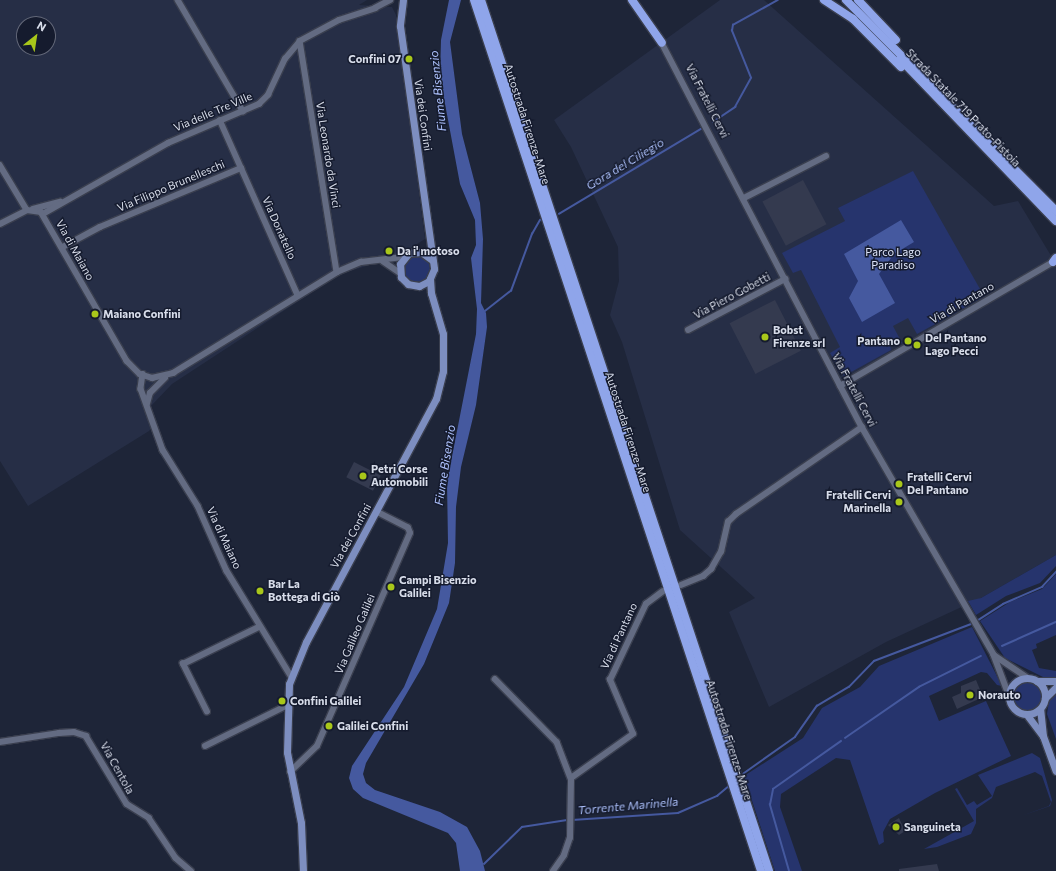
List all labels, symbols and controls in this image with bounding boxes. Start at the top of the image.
north arrow [16,16,56,56]
text: N [35,18,49,34]
street label: Strada Statale 719 Prato-Pistoia [903,46,1023,170]
water label: Fiume Bisenzio [427,50,449,132]
place label: Confini 07 [348,52,401,66]
marker: Confini 07 [404,54,414,64]
street label: Autostrada Firenze-Mare [501,62,553,186]
street label: Via Fratelli Cervi [683,62,731,140]
street label: Via dei Confini [411,78,435,152]
street label: Via delle Tre Ville [172,90,254,134]
street label: Via Leonardo da Vinci [313,101,343,209]
water label: Gora del Ciliegio [583,135,667,193]
street label: Via Filippo Brunelleschi [115,157,227,215]
street label: Via Donatello [259,195,299,261]
street label: Via di Maiano [53,217,97,283]
place label: Da i' motoso [397,244,460,258]
marker: Da i' motoso [384,246,394,256]
park label: Parco Lago Paradiso [865,246,921,272]
street label: Via Piero Gobetti [691,270,773,322]
street label: Via di Pantano [928,279,996,327]
place label: Maiano Confini [103,307,181,321]
marker: Maiano Confini [90,309,100,319]
place label: Bobst Firenze srl [773,324,825,350]
marker: Bobst Firenze srl [760,332,770,342]
place label: Del Pantano Lago Pecci [925,332,987,358]
place label: Pantano [857,334,900,348]
marker: Pantano [903,336,913,346]
marker: Del Pantano Lago Pecci [912,340,922,350]
street label: Via Fratelli Cervi [829,351,879,429]
street label: Autostrada Firenze-Mare [602,370,654,494]
water label: Fiume Bisenzio [432,424,458,506]
place label: Petri Corse Automobili [371,463,428,489]
marker: Petri Corse Automobili [358,471,368,481]
place label: Fratelli Cervi Del Pantano [907,471,972,497]
marker: Fratelli Cervi Del Pantano [894,479,904,489]
place label: Fratelli Cervi Marinella [826,489,891,515]
marker: Fratelli Cervi Marinella [894,497,904,507]
street label: Via dei Confini [328,501,374,571]
street label: Via di Maiano [204,505,244,571]
place label: Campi Bisenzio Galilei [399,574,477,600]
place label: Bar La Bottega di Giò [268,578,340,604]
marker: Campi Bisenzio Galilei [386,582,396,592]
marker: Bar La Bottega di Giò [255,586,265,596]
street label: Via Galileo Galilei [332,592,378,676]
street label: Via di Pantano [598,601,640,671]
street label: Autostrada Firenze-Mare [703,678,755,802]
place label: Norauto [978,688,1021,702]
marker: Norauto [965,690,975,700]
place label: Confini Galilei [290,694,361,708]
marker: Confini Galilei [277,696,287,706]
place label: Galilei Confini [337,719,408,733]
marker: Galilei Confini [324,721,334,731]
street label: Via Centola [97,740,137,796]
water label: Torrente Marinella [577,794,679,818]
place label: Sanguineta [904,820,961,834]
marker: Sanguineta [891,822,901,832]

